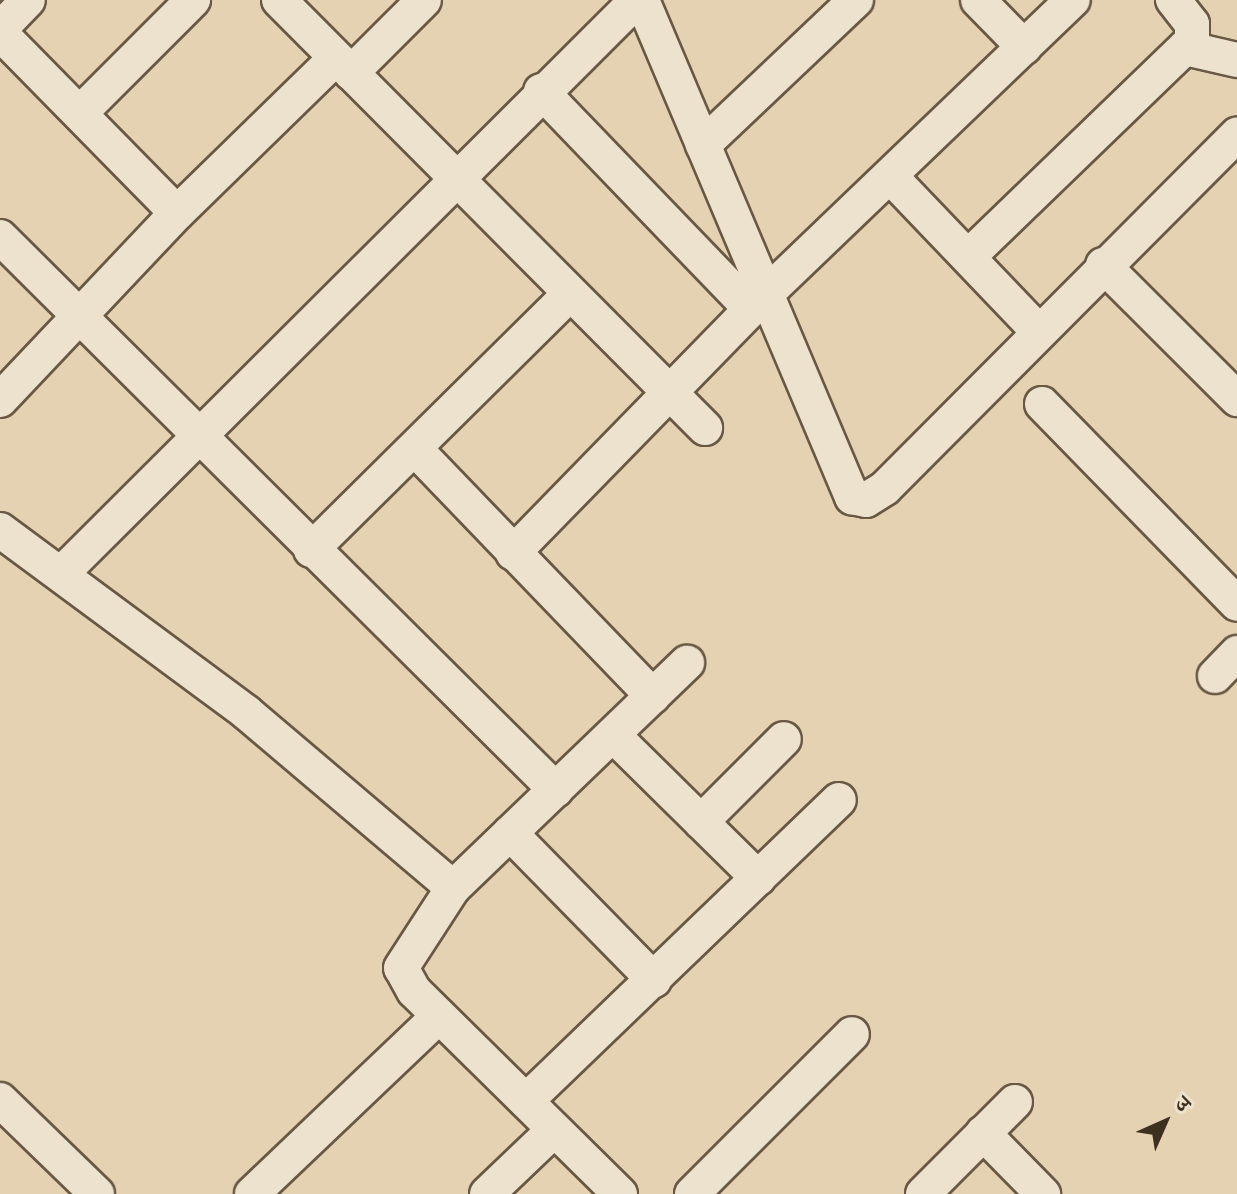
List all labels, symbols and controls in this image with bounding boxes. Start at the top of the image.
north arrow [1125,1082,1205,1162]
text: उ [1168,1091,1196,1119]

